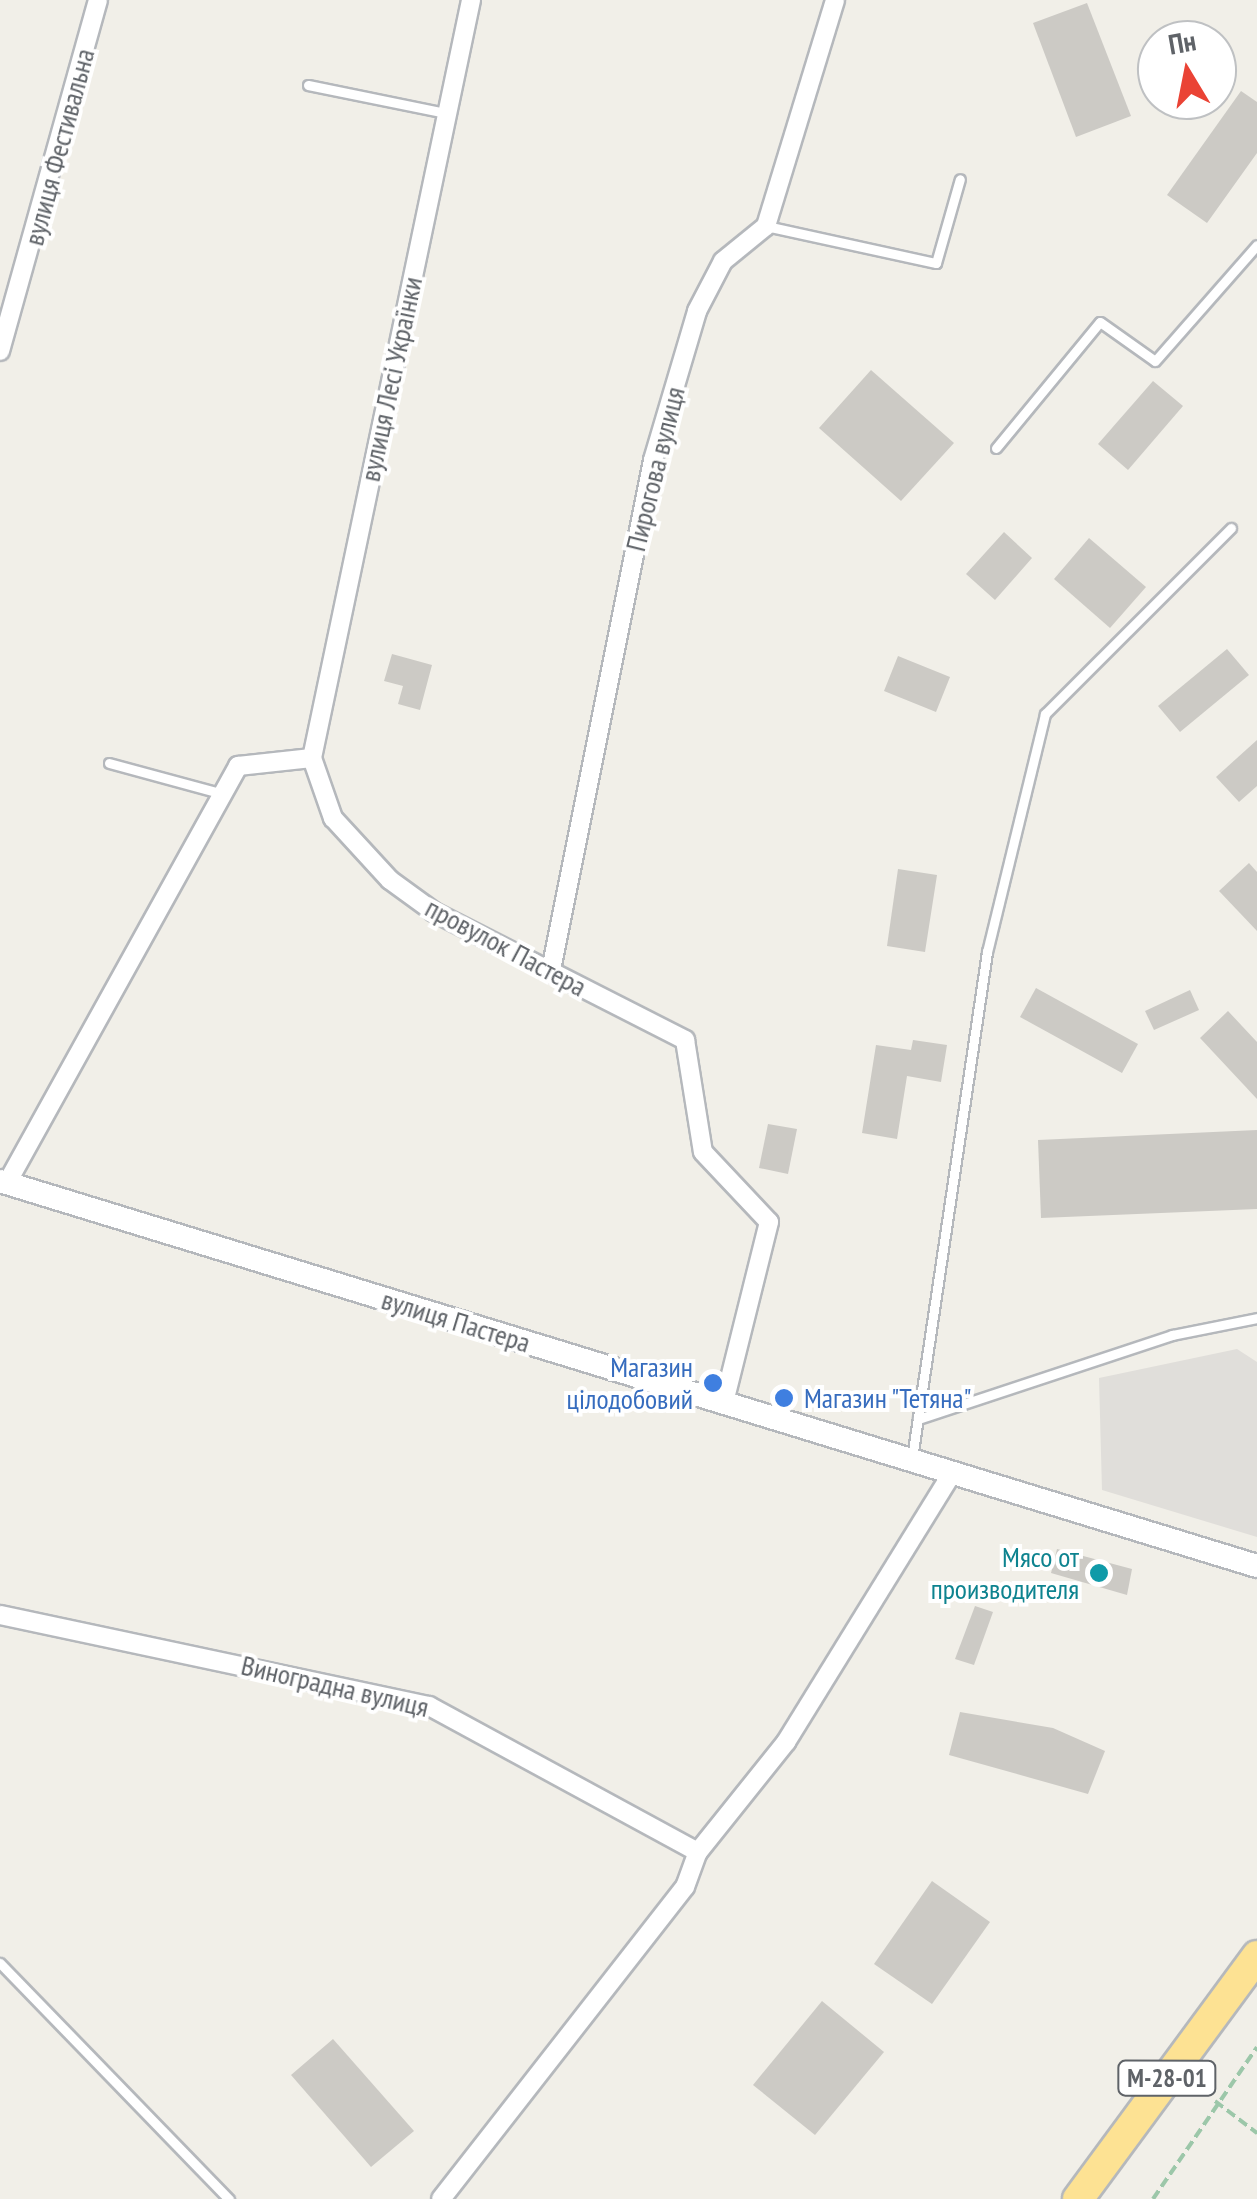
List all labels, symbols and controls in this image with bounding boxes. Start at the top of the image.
north arrow [1137,20,1237,120]
text: Пн [1165,21,1199,63]
street label: вулиця Фестивальна [17,45,101,249]
street label: вулиця Лесі Українки [353,273,429,485]
street label: Пирогова вулиця [618,383,692,555]
street label: провулок Пастера [420,891,592,1003]
street label: вулиця Пастера [378,1282,534,1360]
place label: Магазин цілодобовий [567,1350,693,1416]
marker: Магазин цілодобовий [702,1372,724,1394]
place label: Магазин "Тетяна" [804,1381,973,1415]
marker: Магазин "Тетяна" [773,1387,795,1409]
place label: Мясо от производителя [931,1540,1079,1606]
marker: Мясо от производителя [1088,1562,1110,1584]
street label: Виноградна вулиця [238,1648,432,1724]
road number: М-28-01 [1117,2058,1217,2098]

